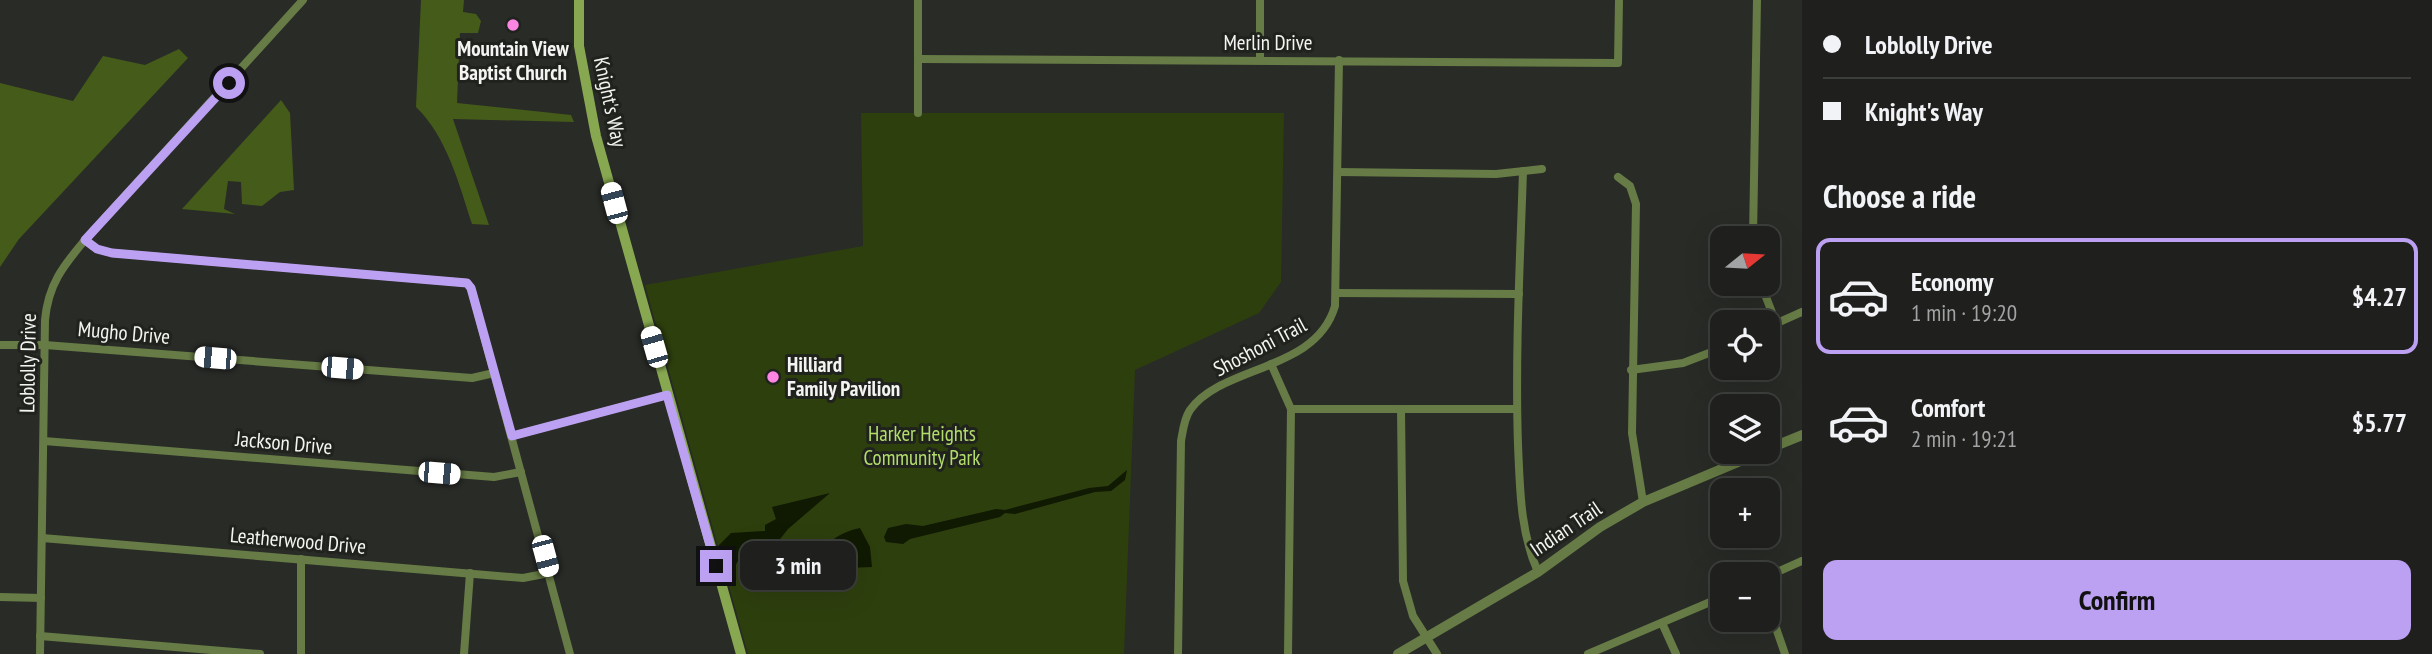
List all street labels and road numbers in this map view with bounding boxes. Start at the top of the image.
street label: Merlin Drive [1223,29,1313,56]
street label: Knight's Way [588,54,633,149]
street label: Shoshoni Trail [1209,311,1311,382]
street label: Loblolly Drive [13,313,42,413]
street label: Mugho Drive [77,315,171,350]
street label: Jackson Drive [234,425,334,460]
street label: Indian Trail [1525,495,1607,562]
street label: Leatherwood Drive [229,521,367,560]

